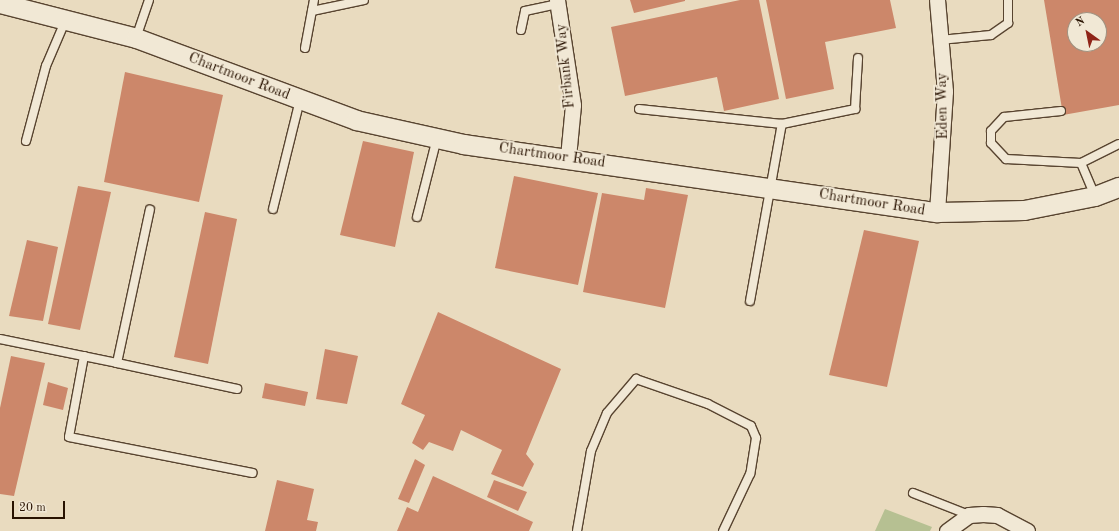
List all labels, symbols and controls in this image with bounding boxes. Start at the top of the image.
north arrow [1067,12,1107,52]
text: N [1074,15,1087,29]
street label: Firbank Way [553,23,579,109]
street label: Chartmoor Road [186,49,292,105]
street label: Eden Way [933,72,953,140]
street label: Chartmoor Road [497,140,607,172]
street label: Chartmoor Road [817,186,927,220]
scale bar [14,493,67,519]
text: 20 m [19,502,46,514]

